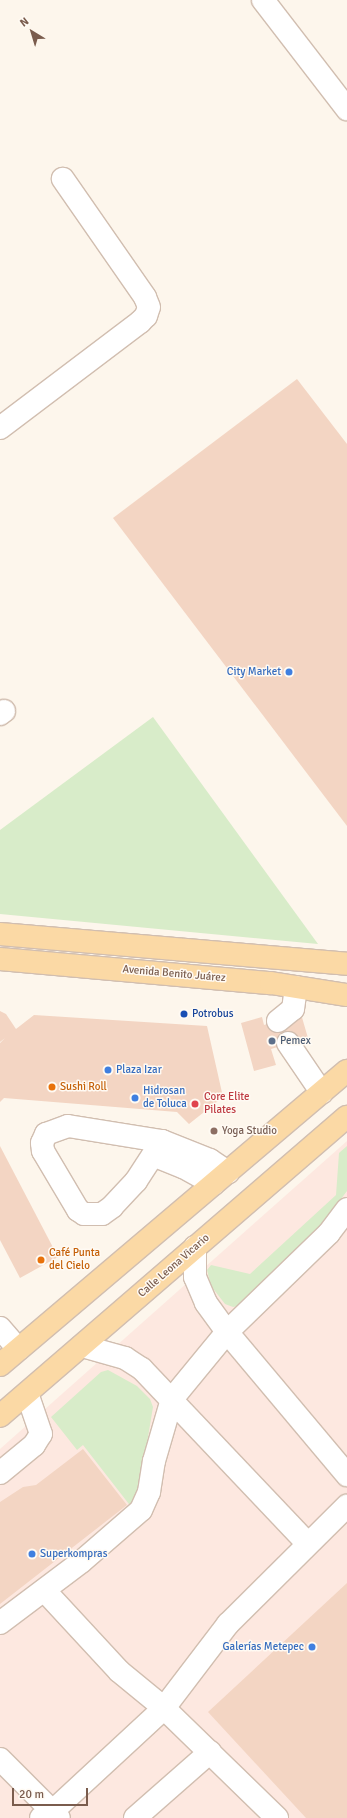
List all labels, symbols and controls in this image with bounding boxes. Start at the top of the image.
north arrow [12,12,52,52]
text: N [17,15,31,30]
place label: City Market [227,665,281,679]
marker: City Market [284,667,294,677]
street label: Avenida Benito Juárez [122,963,226,985]
place label: Potrobus [192,1007,234,1021]
marker: Potrobus [179,1009,189,1019]
place label: Pemex [280,1034,311,1048]
marker: Pemex [267,1036,277,1046]
place label: Plaza Izar [116,1063,162,1077]
marker: Plaza Izar [103,1065,113,1075]
place label: Sushi Roll [60,1080,107,1094]
marker: Sushi Roll [47,1082,57,1092]
place label: Hidrosan de Toluca [143,1085,187,1111]
place label: Core Elite Pilates [204,1091,250,1117]
marker: Hidrosan de Toluca [130,1093,140,1103]
marker: Core Elite Pilates [189,1098,201,1110]
place label: Yoga Studio [222,1124,277,1138]
marker: Yoga Studio [209,1126,219,1136]
street label: Calle Leona Vicario [136,1232,212,1300]
place label: Café Punta del Cielo [49,1247,100,1273]
marker: Café Punta del Cielo [36,1255,46,1265]
place label: Superkompras [40,1547,107,1561]
marker: Superkompras [27,1549,37,1559]
place label: Galerías Metepec [223,1640,304,1654]
marker: Galerías Metepec [307,1642,317,1652]
scale bar [14,1780,90,1806]
text: 20 m [19,1787,44,1802]

